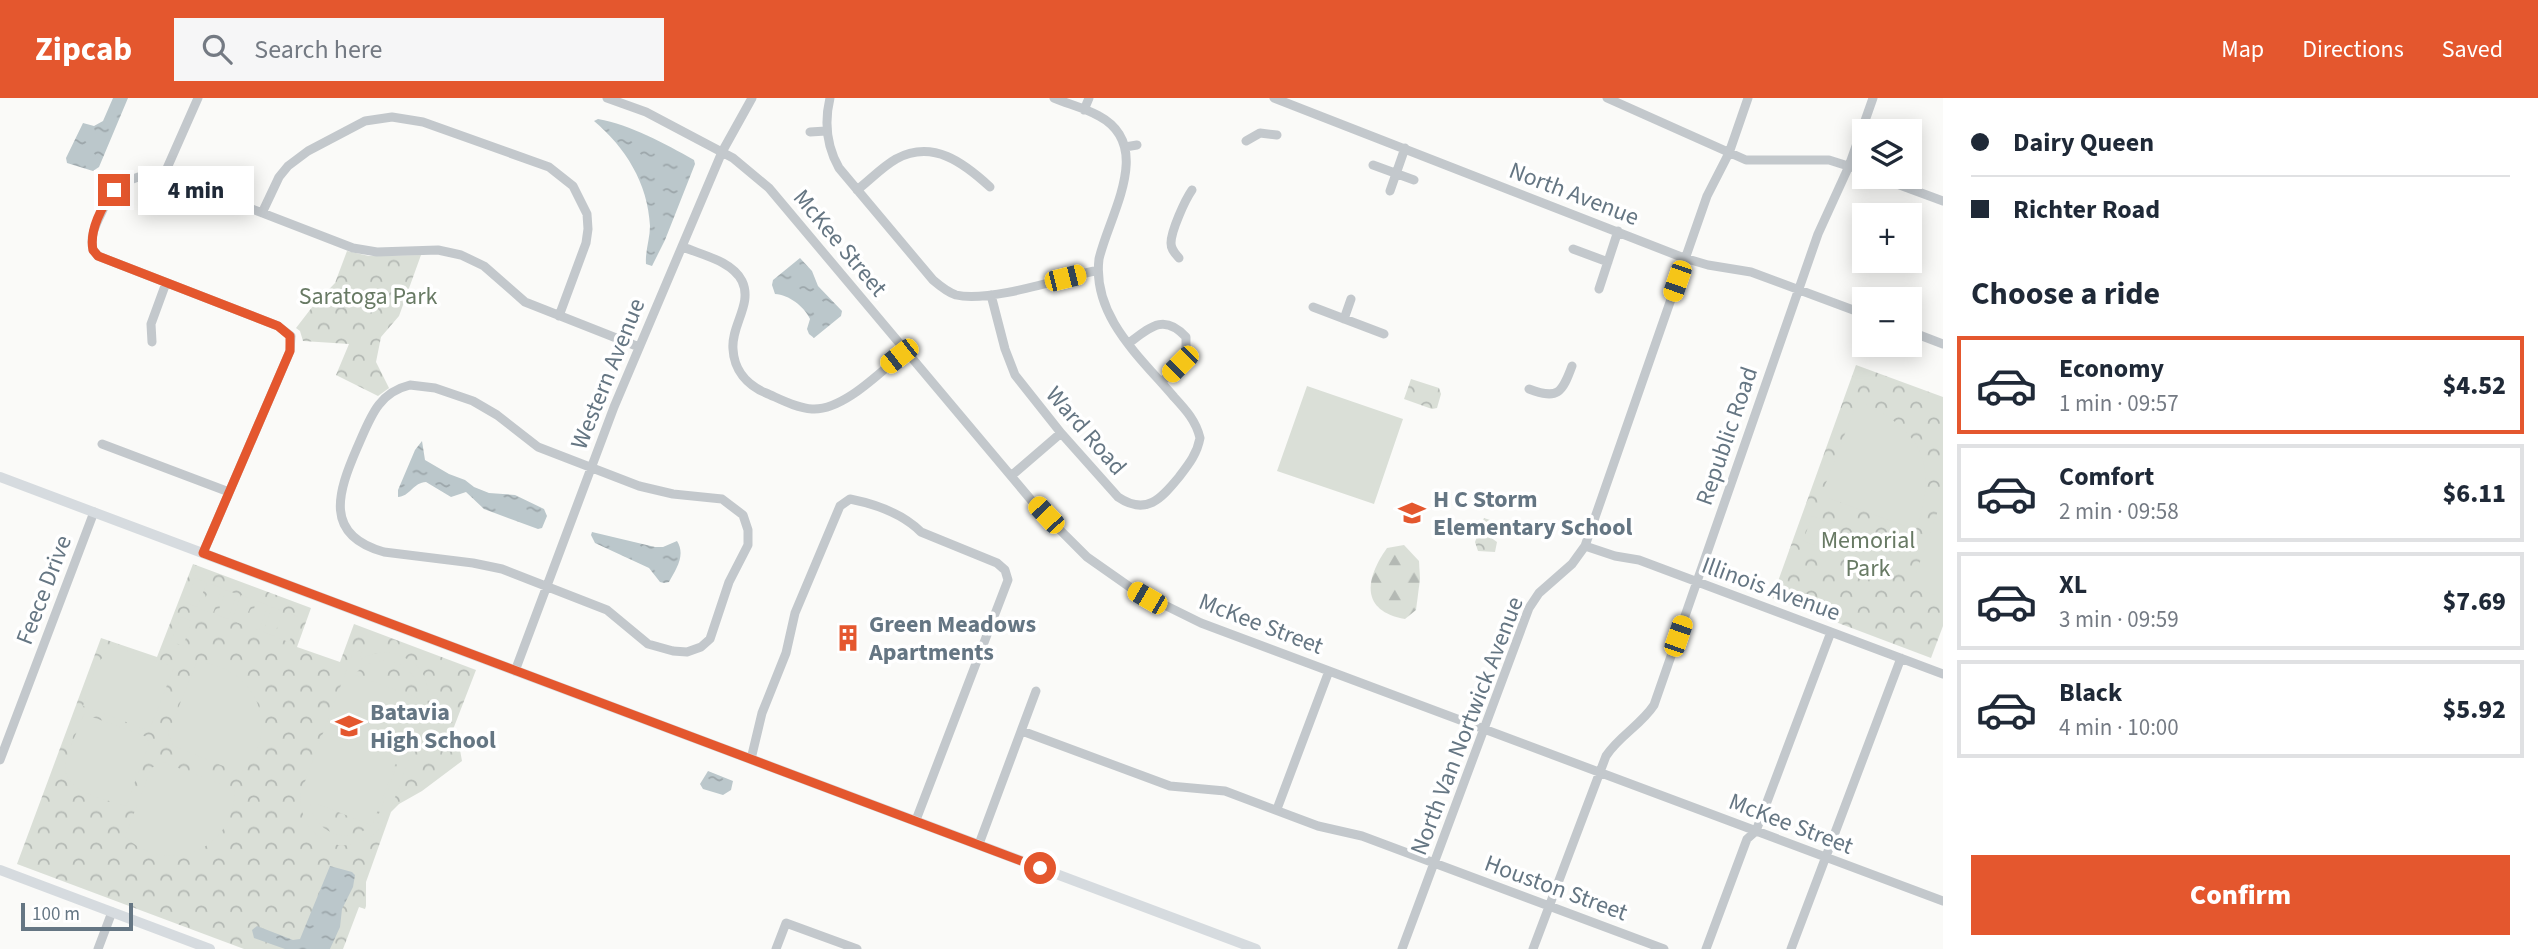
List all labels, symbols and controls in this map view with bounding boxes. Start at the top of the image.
search box [174,18,664,81]
text: Zipcab [35,26,132,73]
icon: search [198,30,236,68]
text: Search here [254,31,382,68]
text: Map [2221,32,2264,67]
text: Directions [2302,32,2404,67]
text: Saved [2442,32,2503,67]
map controls [1852,119,1922,357]
button: layers [1852,119,1922,189]
text: Dairy Queen [2013,124,2154,161]
street label: North Avenue [1504,153,1644,235]
callout: 4 min [138,166,254,214]
route end [98,174,130,206]
text: 4 min [168,174,224,207]
street label: McKee Street [785,182,895,304]
text: Richter Road [2013,191,2160,228]
button: + [1852,203,1922,273]
car [1661,258,1694,304]
car [1043,263,1088,293]
text: Choose a ride [1971,271,2160,317]
park label: Saratoga Park [299,279,437,314]
button: − [1852,287,1922,357]
street label: Western Avenue [562,293,654,455]
car [876,335,923,377]
car [1158,342,1203,386]
text: Economy [2059,350,2164,387]
icon: car [1975,354,2038,417]
street label: Republic Road [1687,362,1767,510]
text: $4.52 [2442,367,2506,404]
street label: Ward Road [1037,379,1135,483]
text: 1 min · 09:57 [2059,387,2179,420]
text: Comfort [2059,458,2154,495]
icon: car [1975,462,2038,525]
text: $6.11 [2442,475,2506,512]
place label: H C Storm Elementary School [1433,482,1632,545]
car [1024,492,1069,538]
text: 2 min · 09:58 [2059,495,2179,528]
school or university icon: H C Storm Elementary School [1397,498,1427,528]
park label: Memorial Park [1821,523,1915,586]
street label: Feece Drive [7,530,81,650]
street label: Illinois Avenue [1697,548,1845,630]
text: XL [2059,566,2087,603]
icon: car [1975,570,2038,633]
car [1124,578,1171,618]
text: $7.69 [2442,583,2506,620]
street label: McKee Street [1194,584,1328,664]
street label: North Van Nortwick Avenue [1401,592,1533,860]
text: 3 min · 09:59 [2059,603,2179,636]
place label: Green Meadows Apartments [868,607,1036,670]
car [1662,613,1695,659]
building icon: Green Meadows Apartments [833,623,863,653]
text: Black [2059,674,2122,711]
icon: car [1975,678,2038,741]
text: $5.92 [2442,691,2506,728]
place label: Batavia High School [370,695,496,758]
school or university icon: Batavia High School [334,711,364,741]
text: 4 min · 10:00 [2059,711,2179,744]
street label: McKee Street [1724,784,1858,864]
street label: Houston Street [1479,846,1633,930]
route start [1024,852,1056,884]
button: Confirm [1971,855,2510,935]
scale bar [21,900,133,932]
text: 100 m [32,901,80,928]

